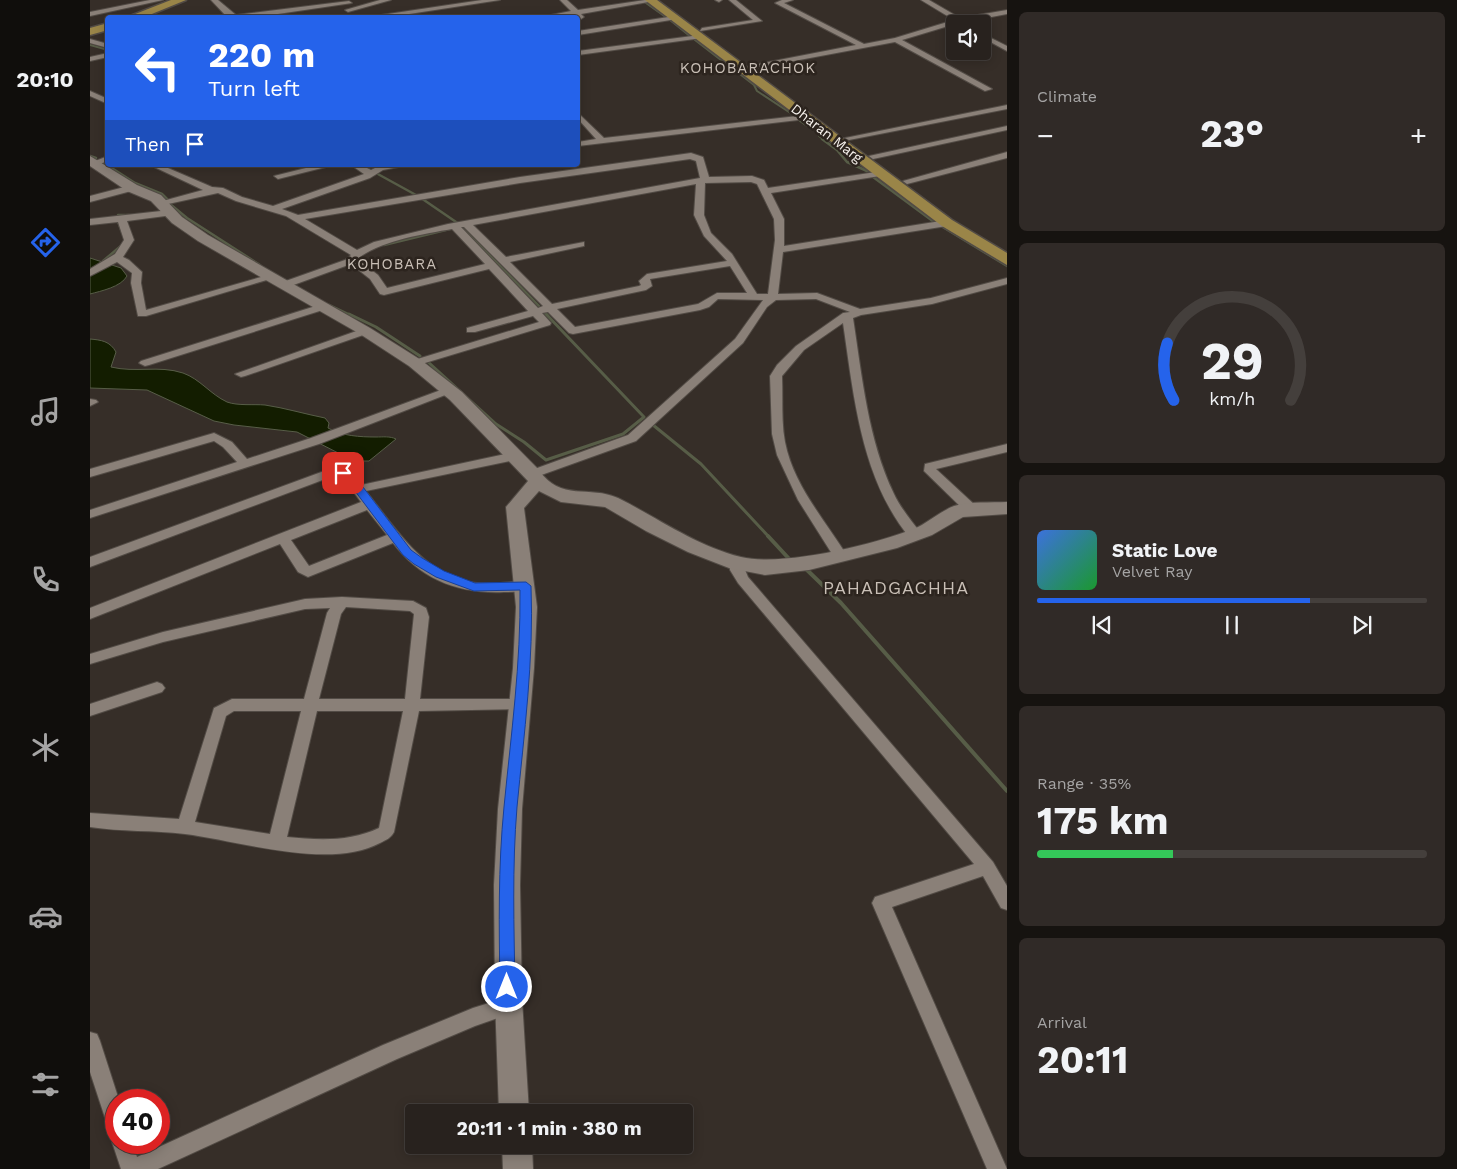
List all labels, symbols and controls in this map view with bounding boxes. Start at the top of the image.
map controls [946,15,991,60]
button: sound [946,15,991,60]
text: 220 m [208,34,315,76]
icon: left [125,35,190,100]
district label: KOHOBARACHOK [680,59,816,77]
text: 20:10 [16,67,74,92]
text: Turn left [208,76,300,101]
text: Climate [1037,87,1097,106]
street label: Dharan Marg [788,100,866,166]
text: 23° [1200,112,1264,156]
text: − [1037,119,1054,152]
text: + [1410,119,1427,152]
icon: arrive [181,130,209,158]
text: Then [125,133,171,156]
icon: directions [28,225,63,260]
district label: KOHOBARA [347,255,437,273]
text: 29 [1200,331,1264,392]
text: km/h [1209,388,1255,409]
icon: music [28,394,63,429]
pin [322,452,364,494]
icon: arrive [329,459,357,487]
text: Static Love [1112,539,1217,562]
icon: phone [28,562,63,597]
text: Velvet Ray [1112,562,1192,581]
district label: PAHADGACHHA [823,577,969,598]
icon: previous [1088,611,1116,639]
icon: pause [1218,611,1246,639]
icon: next [1348,611,1376,639]
icon: climate [28,730,63,765]
text: Range · 35% [1037,774,1131,793]
text: 175 km [1037,799,1168,843]
icon: car [28,899,63,934]
position arrow [480,960,532,1012]
text: Arrival [1037,1013,1087,1032]
text: 20:11 [1037,1038,1128,1082]
icon: filters [28,1067,63,1102]
speed limit sign: 40 [105,1089,170,1154]
text: 20:11 · 1 min · 380 m [456,1117,642,1140]

